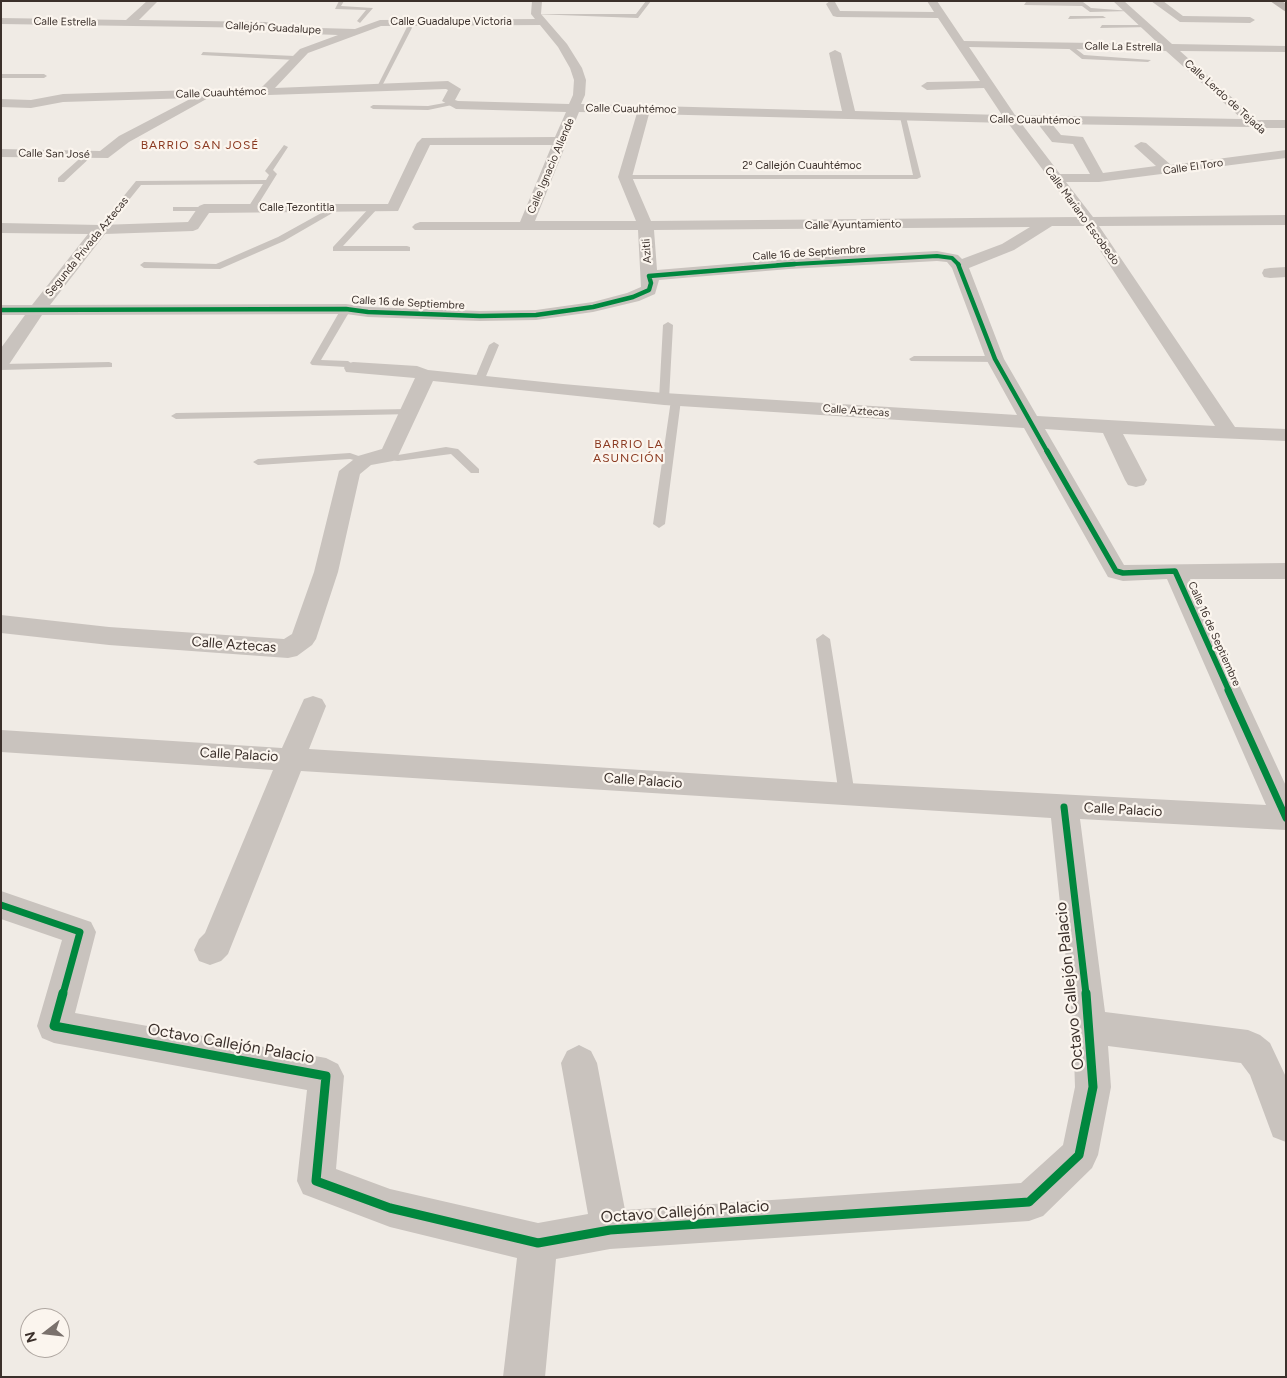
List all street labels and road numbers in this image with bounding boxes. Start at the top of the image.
street label: Calle Estrella [33,15,97,29]
street label: Calle Guadalupe Victoria [390,15,512,29]
street label: Callejón Guadalupe [225,19,321,37]
street label: Calle La Estrella [1084,40,1162,54]
street label: Calle Lerdo de Tejada [1181,57,1269,137]
street label: Calle Cuauhtémoc [175,85,267,101]
street label: Calle Cuauhtémoc [585,102,677,116]
street label: Calle Cuauhtémoc [989,113,1081,127]
street label: Calle Ignacio Allende [525,116,577,216]
street label: Calle San José [18,147,90,161]
street label: Calle El Toro [1162,156,1224,178]
street label: 2º Callejón Cuauhtémoc [742,159,862,173]
street label: Calle Mariano Escobedo [1042,164,1122,268]
street label: Segunda Privada Aztecas [43,194,131,300]
street label: Calle Tezontitla [259,201,335,215]
street label: Calle Ayuntamiento [804,218,902,232]
street label: Azitli [640,238,654,264]
street label: Calle 16 de Septiembre [752,242,866,264]
street label: Calle 16 de Septiembre [351,293,465,313]
street label: Calle Aztecas [822,402,890,420]
street label: Calle 16 de Septiembre [1185,580,1243,688]
street label: Calle Aztecas [191,634,277,656]
street label: Calle Palacio [199,745,279,765]
street label: Calle Palacio [603,770,683,792]
street label: Calle Palacio [1083,800,1163,820]
street label: Octavo Callejón Palacio [1052,901,1088,1071]
street label: Octavo Callejón Palacio [146,1020,316,1068]
street label: Octavo Callejón Palacio [600,1197,770,1227]

